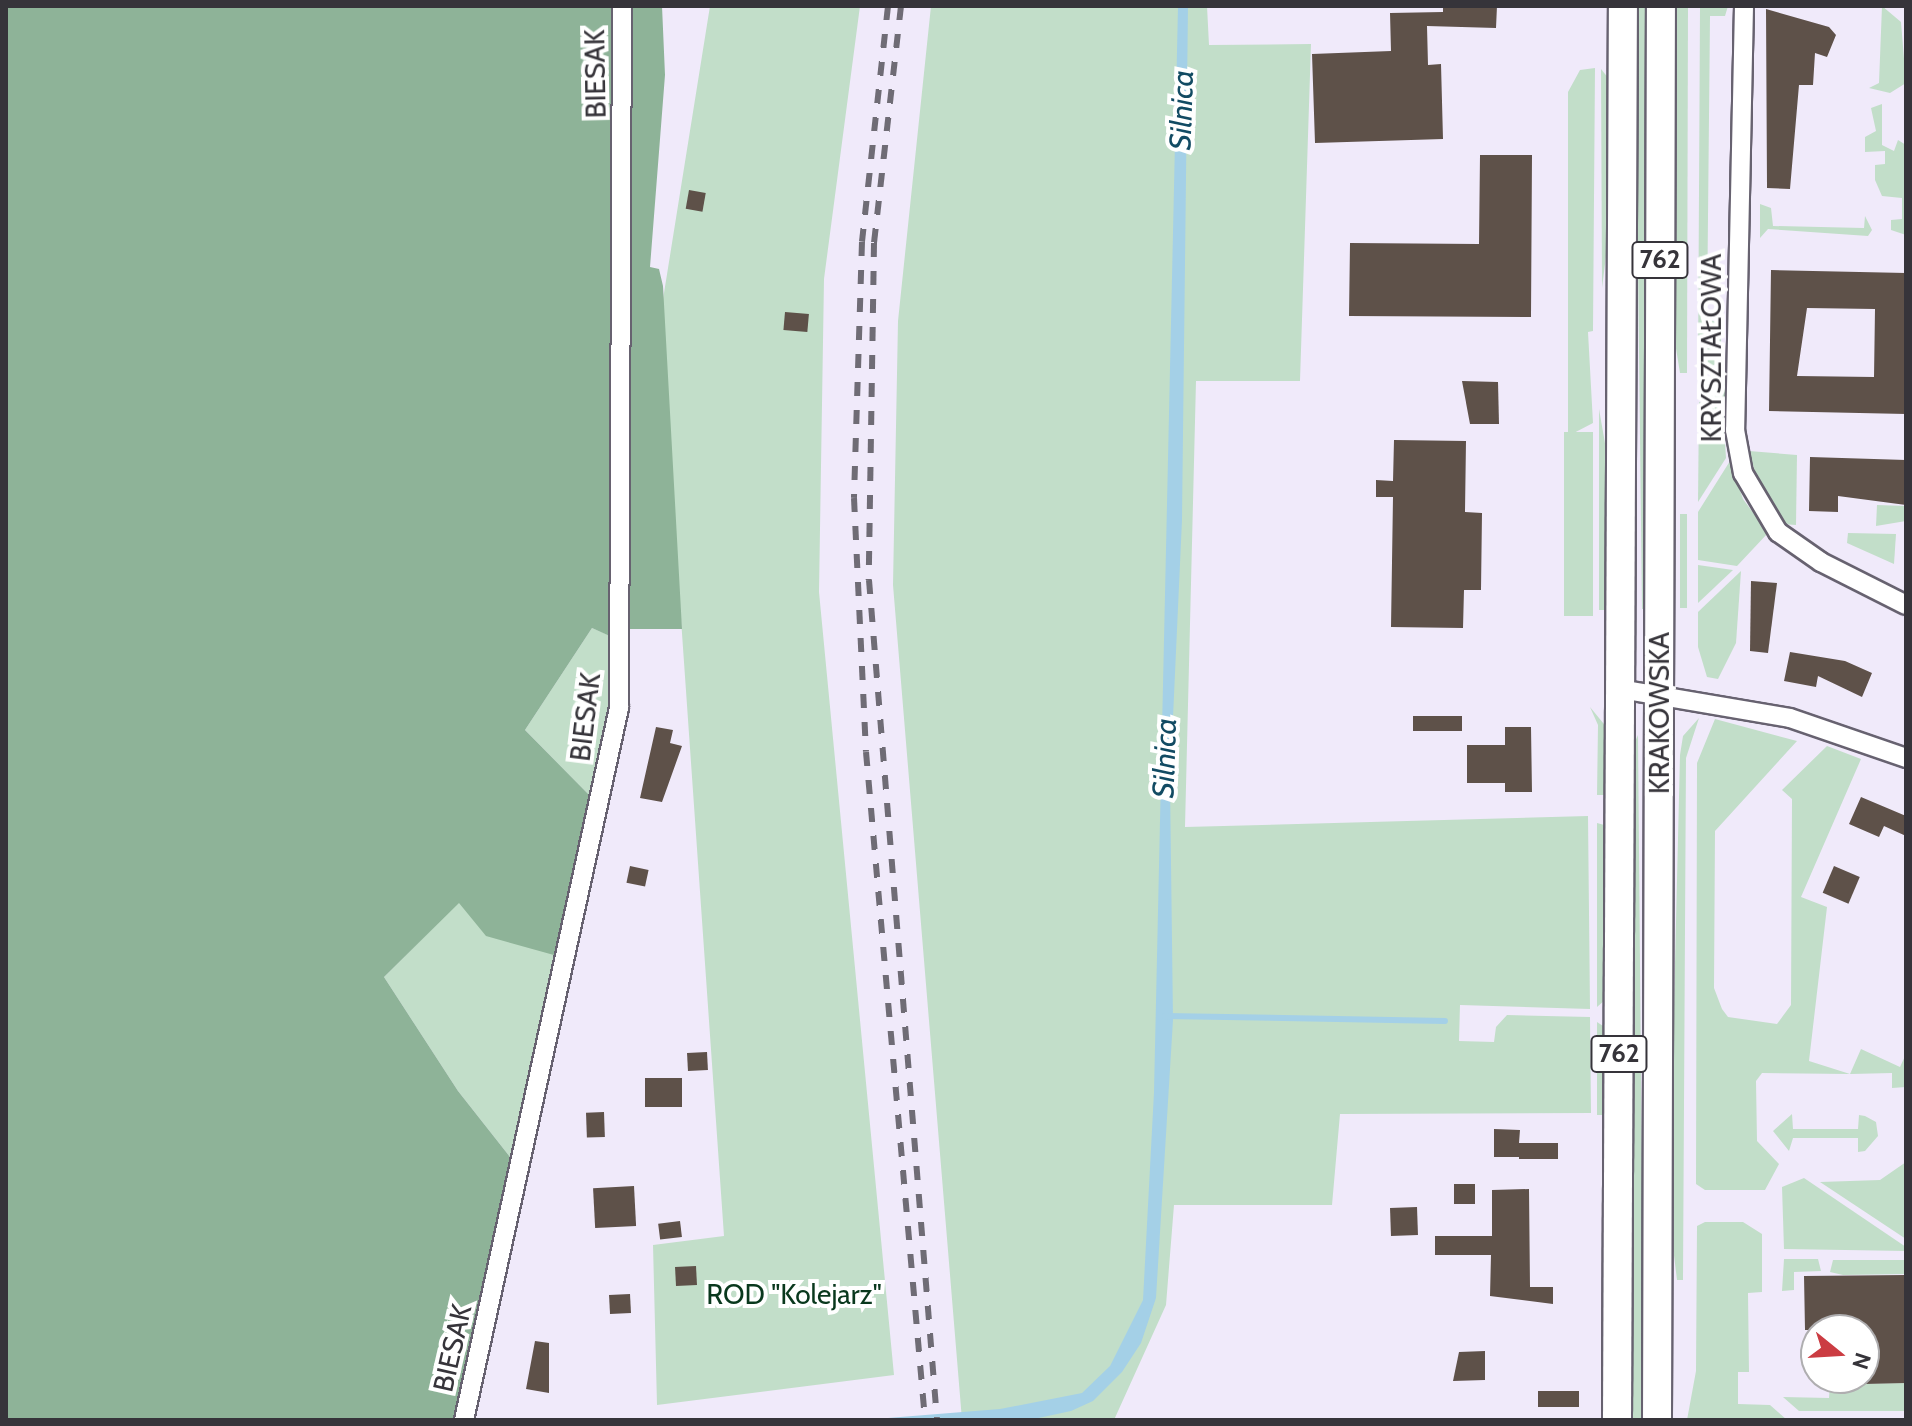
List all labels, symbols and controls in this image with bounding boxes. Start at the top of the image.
street label: BIESAK [577,29,613,119]
water label: Silnica [1163,69,1201,151]
road number: 762 [1630,238,1690,282]
street label: KRYSZTAŁOWA [1694,254,1728,442]
street label: KRAKOWSKA [1642,632,1676,794]
street label: BIESAK [563,671,607,763]
water label: Silnica [1146,717,1184,799]
road number: 762 [1589,1032,1649,1076]
park label: ROD "Kolejarz" [706,1277,882,1311]
street label: BIESAK [426,1301,478,1395]
north arrow [1800,1314,1880,1394]
text: N [1846,1349,1877,1373]

